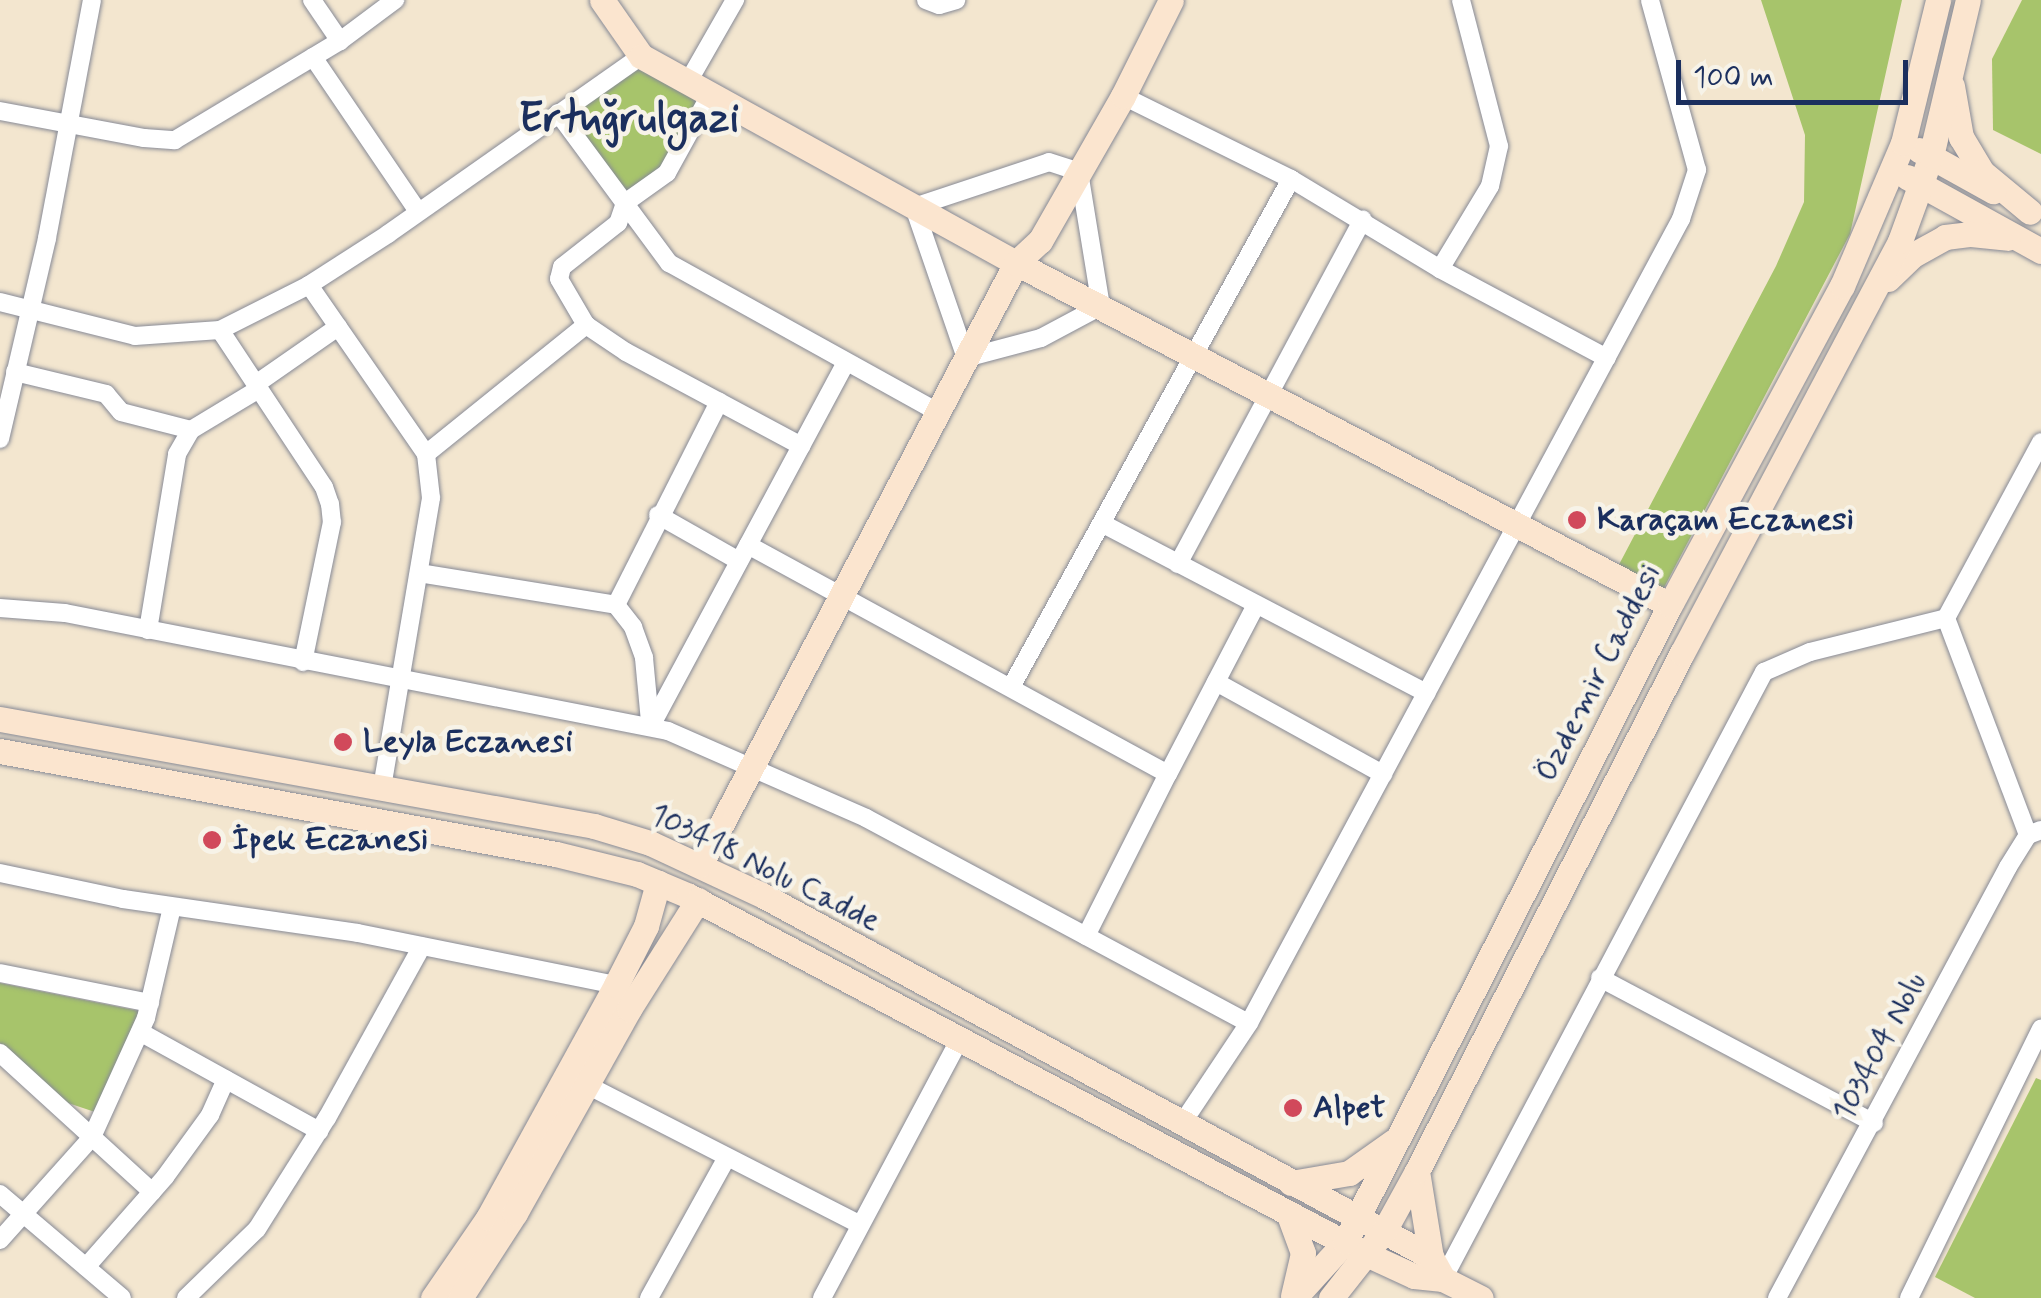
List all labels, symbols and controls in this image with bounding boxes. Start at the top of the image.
scale bar [1681,40,1914,102]
text: 100 m [1693,58,1774,97]
district label: Ertuğrulgazi [519,95,739,145]
place label: Karaçam Eczanesi [1597,501,1854,539]
marker: Karaçam Eczanesi [1566,509,1588,531]
street label: Özdemir Caddesi [1527,557,1671,789]
place label: Leyla Eczanesi [363,723,572,761]
marker: Leyla Eczanesi [332,731,354,753]
street label: 103418 Nolu Cadde [643,796,887,940]
place label: İpek Eczanesi [232,821,431,859]
marker: İpek Eczanesi [201,829,223,851]
street label: 103404 Nolu [1825,966,1935,1128]
place label: Alpet [1313,1089,1385,1127]
marker: Alpet [1282,1097,1304,1119]

